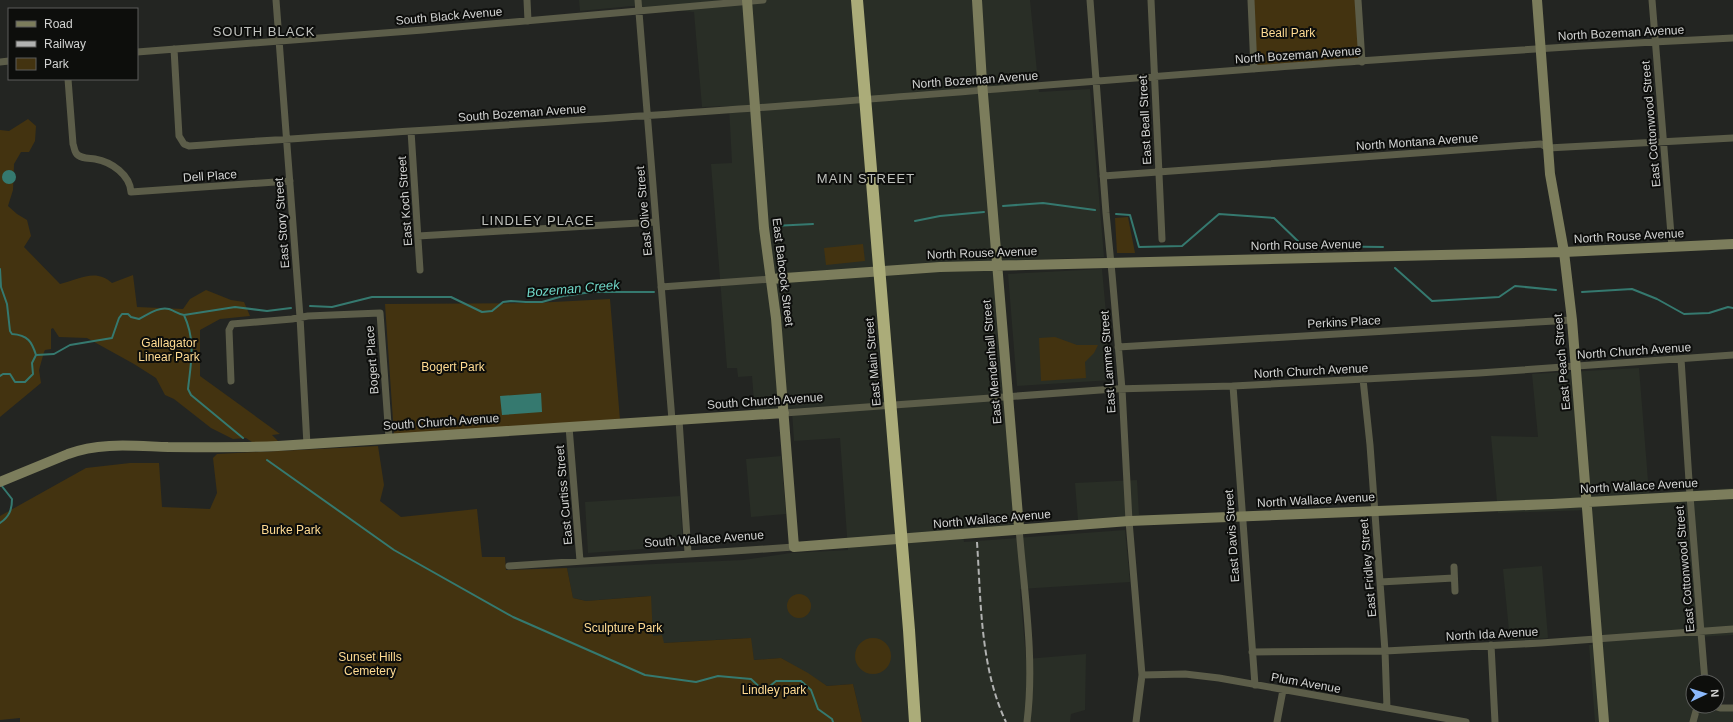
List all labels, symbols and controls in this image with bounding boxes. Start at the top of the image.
street label: South Black Avenue [395,4,503,28]
legend [8,8,138,80]
text: Road [44,17,73,31]
street label: North Bozeman Avenue [1557,23,1685,43]
district label: SOUTH BLACK [213,24,315,39]
park label: Beall Park [1261,26,1316,40]
text: Railway [44,37,86,51]
street label: North Bozeman Avenue [1234,44,1362,66]
text: Park [44,57,70,71]
street label: East Cottonwood Street [1638,60,1663,188]
street label: North Bozeman Avenue [911,69,1039,91]
street label: East Beall Street [1136,74,1154,165]
street label: South Bozeman Avenue [457,102,587,124]
street label: North Montana Avenue [1355,131,1479,153]
street label: East Koch Street [395,155,415,246]
street label: East Olive Street [633,165,655,256]
street label: Dell Place [183,167,238,185]
district label: MAIN STREET [817,171,915,186]
street label: East Story Street [272,177,292,269]
district label: LINDLEY PLACE [481,213,595,228]
street label: East Babcock Street [769,217,797,327]
street label: North Rouse Avenue [1573,226,1685,246]
street label: North Rouse Avenue [1251,237,1362,253]
street label: North Rouse Avenue [927,244,1038,262]
water label: Bozeman Creek [526,277,622,300]
street label: East Mendenhall Street [980,299,1004,425]
street label: East Lamme Street [1097,310,1119,414]
street label: Perkins Place [1307,313,1381,331]
street label: East Peach Street [1551,313,1573,411]
street label: East Main Street [862,317,884,407]
street label: Bogert Place [363,325,381,395]
park label: Gallagator Linear Park [138,336,201,364]
street label: North Church Avenue [1576,340,1692,362]
park label: Bogert Park [421,360,486,374]
street label: North Church Avenue [1253,361,1369,381]
street label: South Church Avenue [706,390,824,412]
street label: South Church Avenue [382,411,500,433]
street label: East Curtiss Street [553,444,575,545]
street label: North Wallace Avenue [1580,476,1699,496]
street label: East Davis Street [1222,489,1242,583]
street label: North Wallace Avenue [1257,490,1376,510]
street label: East Cottonwood Street [1672,505,1697,633]
street label: North Wallace Avenue [933,507,1052,531]
street label: East Fridley Street [1357,518,1379,618]
park label: Burke Park [261,523,322,537]
street label: South Wallace Avenue [644,528,765,550]
park label: Sculpture Park [584,621,663,635]
street label: North Ida Avenue [1445,625,1539,643]
park label: Sunset Hills Cemetery [338,650,402,678]
street label: Plum Avenue [1270,670,1342,696]
north arrow [1685,674,1725,714]
park label: Lindley park [742,683,807,697]
text: N [1709,689,1721,698]

